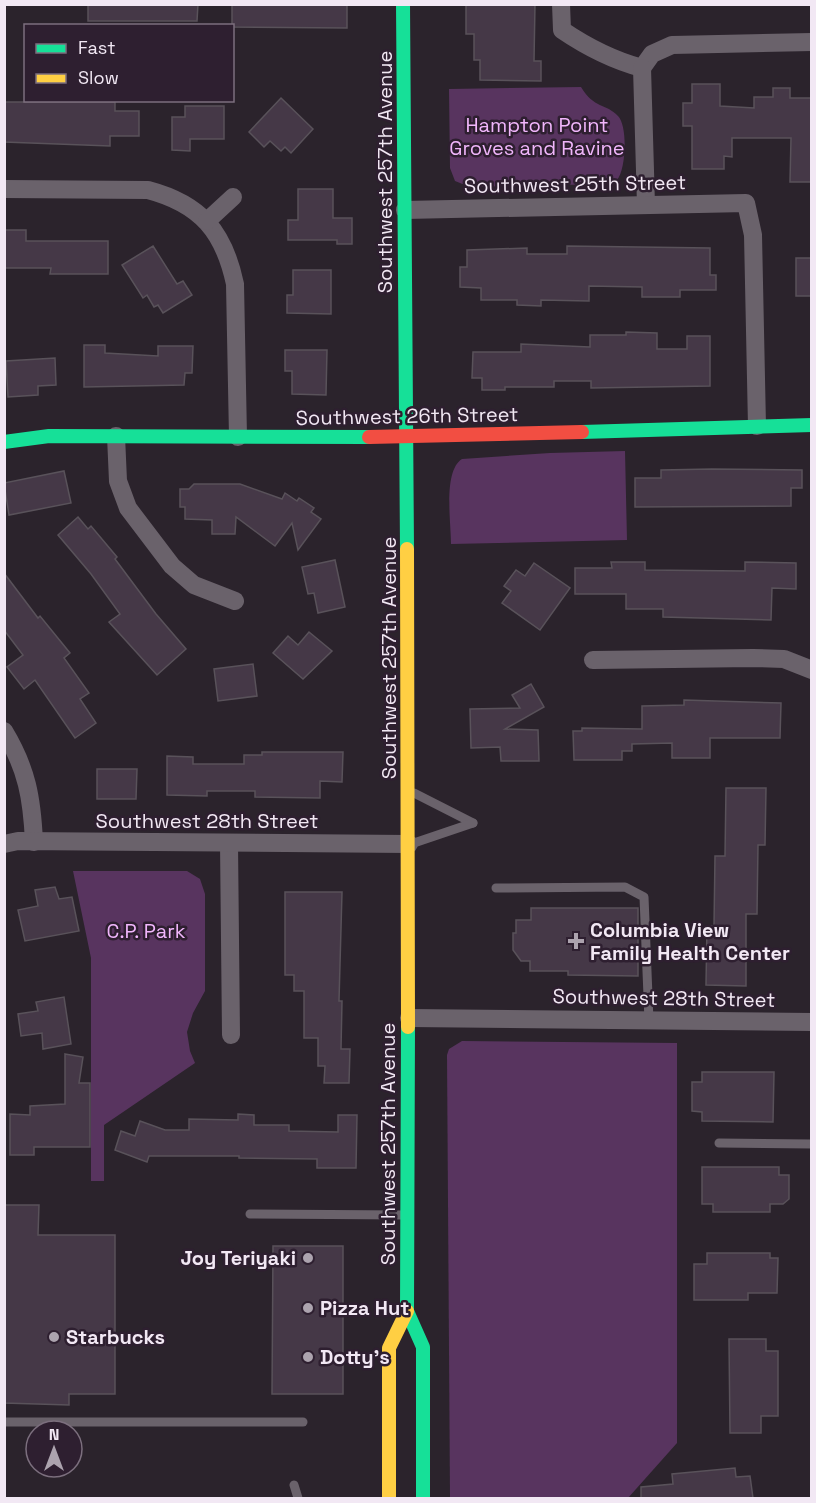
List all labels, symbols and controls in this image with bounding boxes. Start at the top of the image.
legend [24,24,234,102]
text: Fast [78,36,115,59]
street label: Southwest 257th Avenue [372,51,398,293]
text: Slow [78,66,119,89]
park label: Hampton Point Groves and Ravine [449,112,625,161]
street label: Southwest 25th Street [464,169,686,199]
street label: Southwest 26th Street [296,401,518,431]
street label: Southwest 257th Avenue [376,537,402,779]
street label: Southwest 28th Street [96,808,318,834]
place label: Columbia View Family Health Center [590,917,790,966]
park label: C.P. Park [107,918,186,944]
marker: Columbia View Family Health Center [567,932,585,950]
street label: Southwest 28th Street [552,983,776,1013]
street label: Southwest 257th Avenue [375,1023,401,1265]
place label: Joy Teriyaki [180,1245,296,1271]
marker: Joy Teriyaki [301,1251,315,1265]
place label: Pizza Hut [320,1295,409,1321]
marker: Pizza Hut [301,1301,315,1315]
place label: Starbucks [66,1324,165,1350]
marker: Starbucks [47,1330,61,1344]
place label: Dotty's [320,1344,390,1370]
marker: Dotty's [301,1350,315,1364]
north arrow [24,1419,84,1479]
text: N [49,1424,59,1445]

